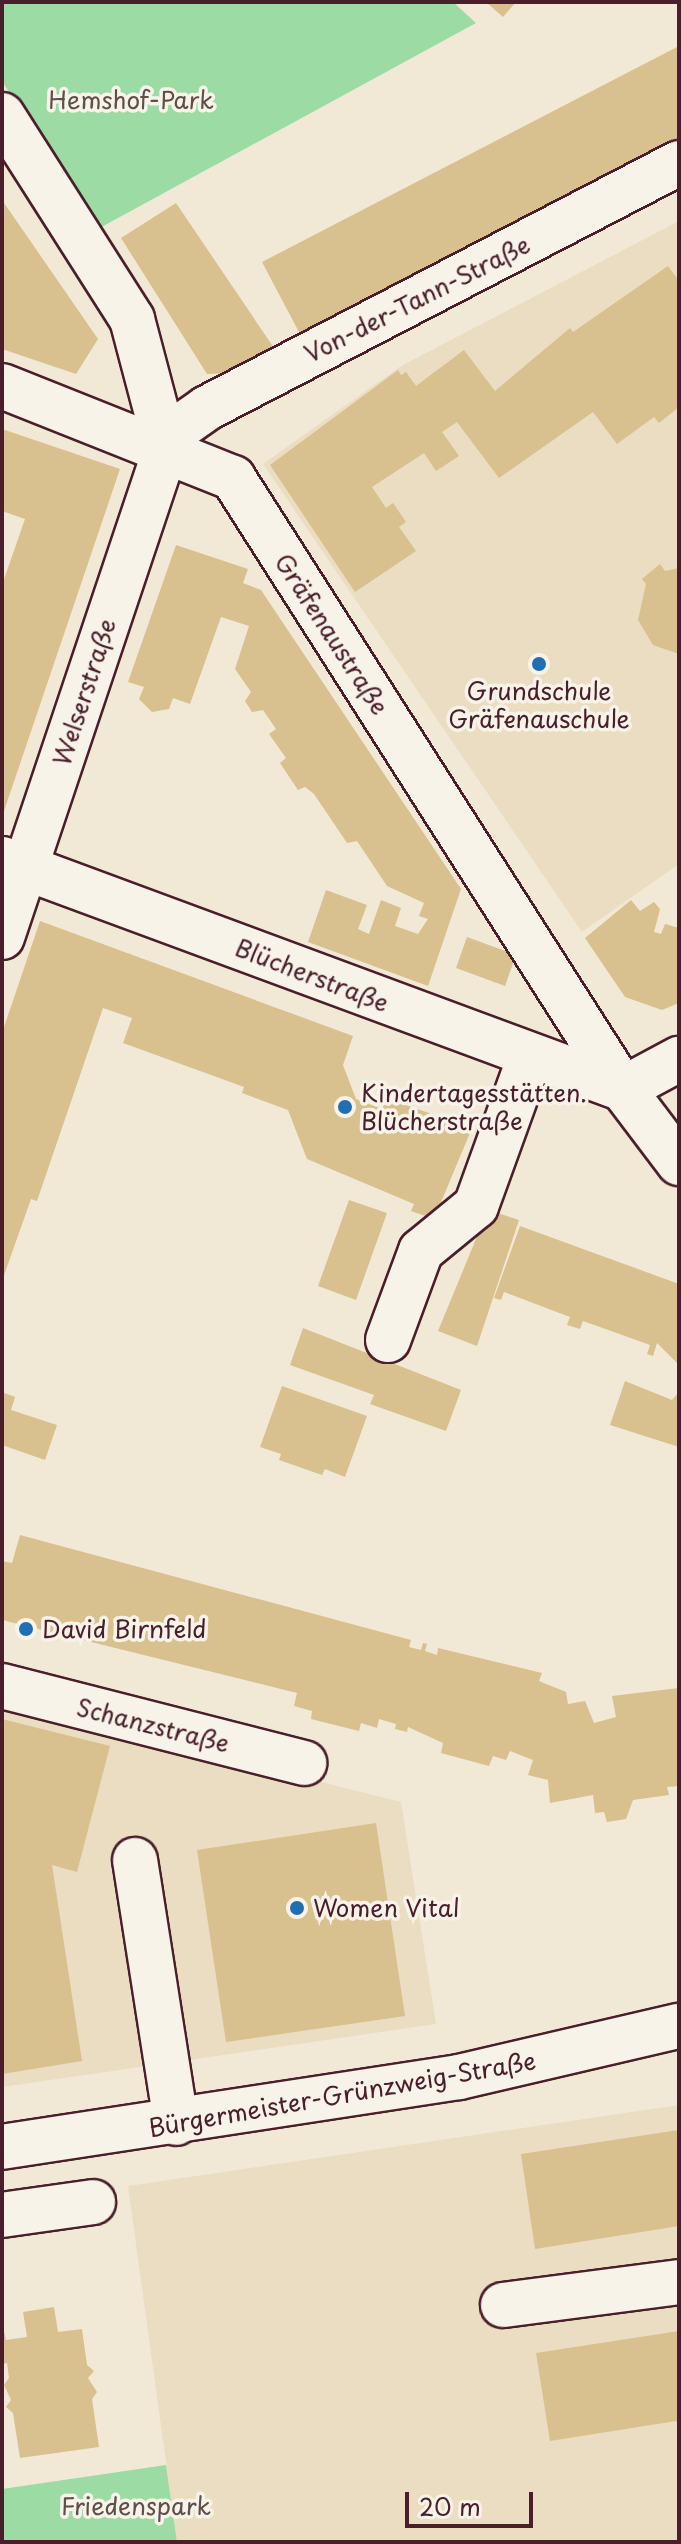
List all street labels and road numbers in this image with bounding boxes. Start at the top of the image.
street label: Von-der-Tann-Straße [300,230,534,368]
street label: Gräfenaustraße [269,548,395,720]
street label: Welserstraße [47,615,121,769]
street label: Blücherstraße [231,933,393,1017]
street label: Schanzstraße [74,1692,232,1758]
street label: Bürgermeister-Grünzweig-Straße [146,2046,538,2142]

